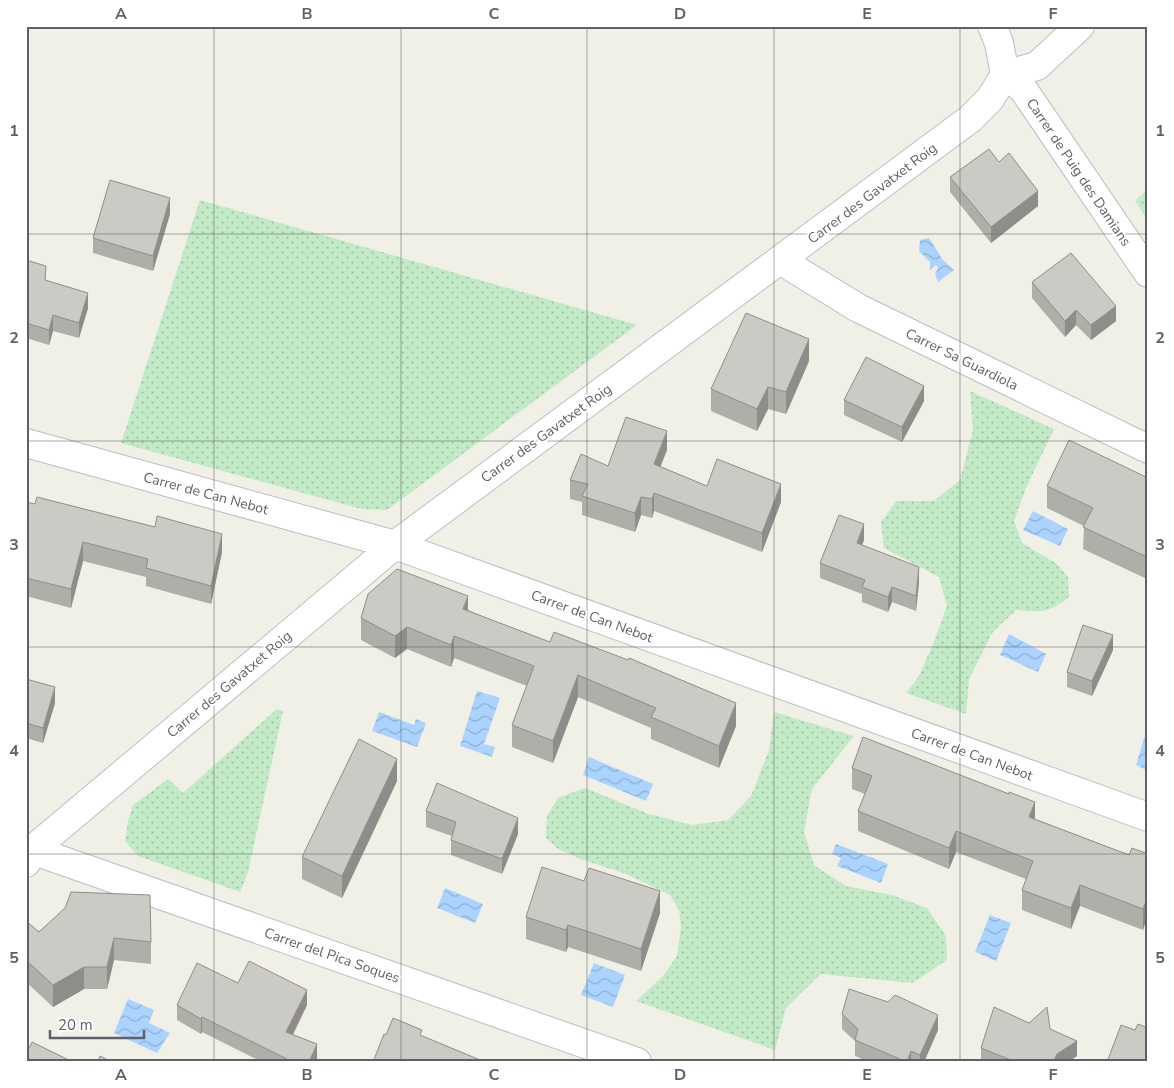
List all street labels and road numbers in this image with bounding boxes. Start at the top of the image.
street label: Carrer de Puig des Damians [1022,95,1135,250]
street label: Carrer des Gavatxet Roig [804,139,941,248]
street label: Carrer Sa Guardiola [902,324,1021,395]
street label: Carrer des Gavatxet Roig [477,380,615,487]
street label: Carrer de Can Nebot [141,468,271,519]
street label: Carrer de Can Nebot [528,586,656,647]
street label: Carrer des Gavatxet Roig [163,627,296,742]
street label: Carrer de Can Nebot [908,724,1036,785]
street label: Carrer del Pica Soques [262,923,402,988]

